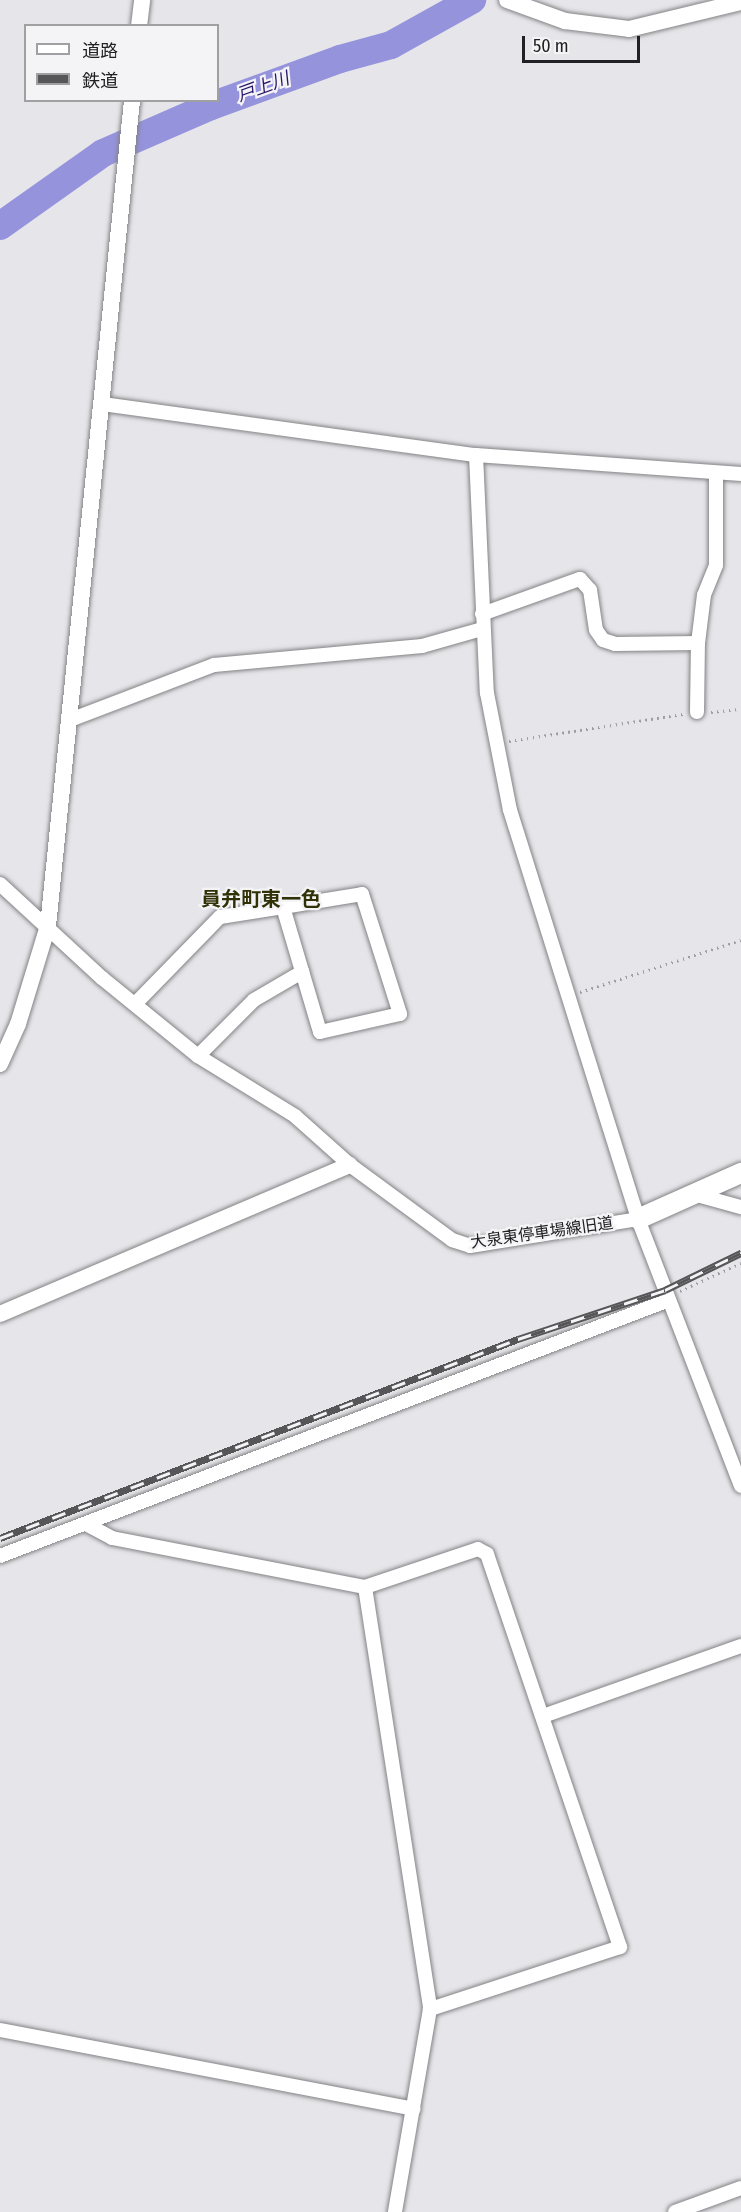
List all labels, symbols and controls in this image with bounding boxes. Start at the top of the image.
legend [24,24,219,102]
scale bar [525,24,644,62]
text: 50 m [533,35,569,57]
text: 道路 [82,40,118,62]
water label: 戸上川 [234,68,292,106]
text: 鉄道 [82,70,118,92]
district label: 員弁町東一色 [201,887,321,911]
street label: 大泉東停車場線旧道 [469,1213,615,1253]

